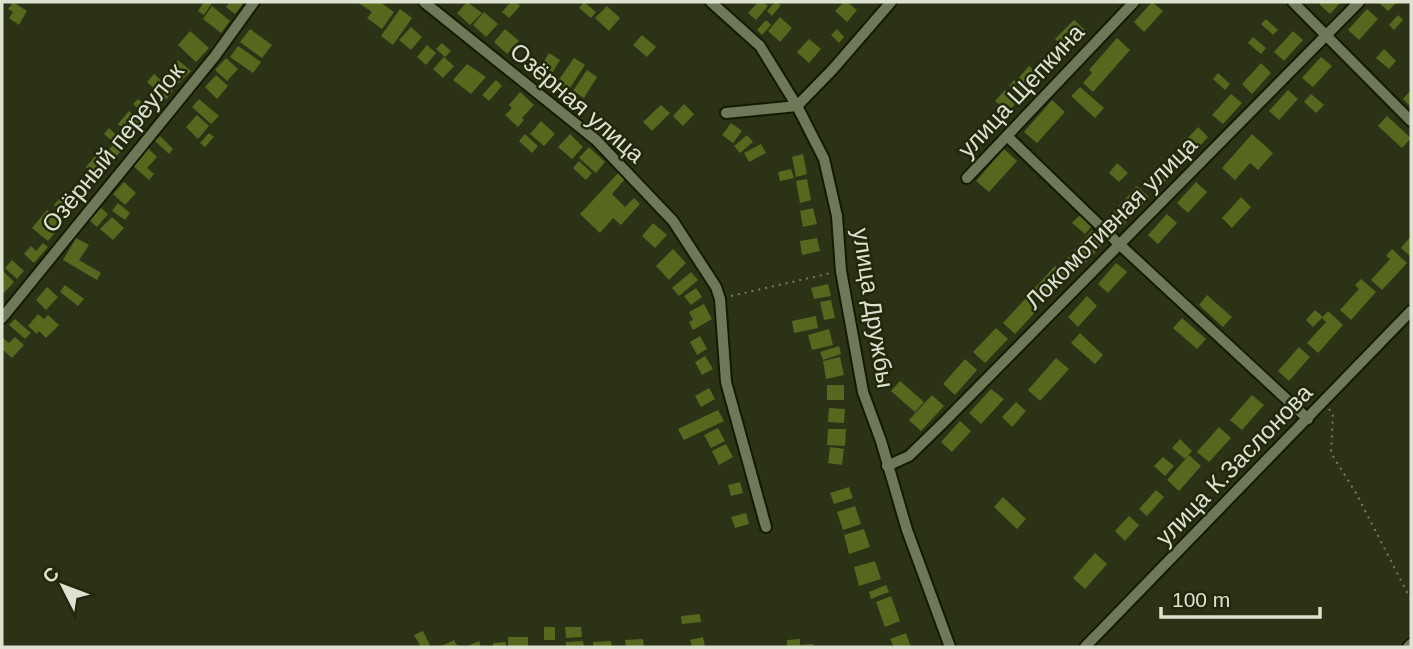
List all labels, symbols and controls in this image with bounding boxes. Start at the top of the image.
street label: улица Щепкина [952,18,1090,163]
street label: Озёрная улица [505,37,650,169]
street label: Озёрный переулок [36,57,189,238]
street label: Локомотивная улица [1019,131,1203,314]
street label: улица Дружбы [848,226,899,390]
street label: улица К.Заслонова [1150,378,1318,551]
north arrow [28,551,98,621]
text: С [38,563,63,587]
scale bar [1161,576,1320,620]
text: 100 m [1172,588,1230,611]

